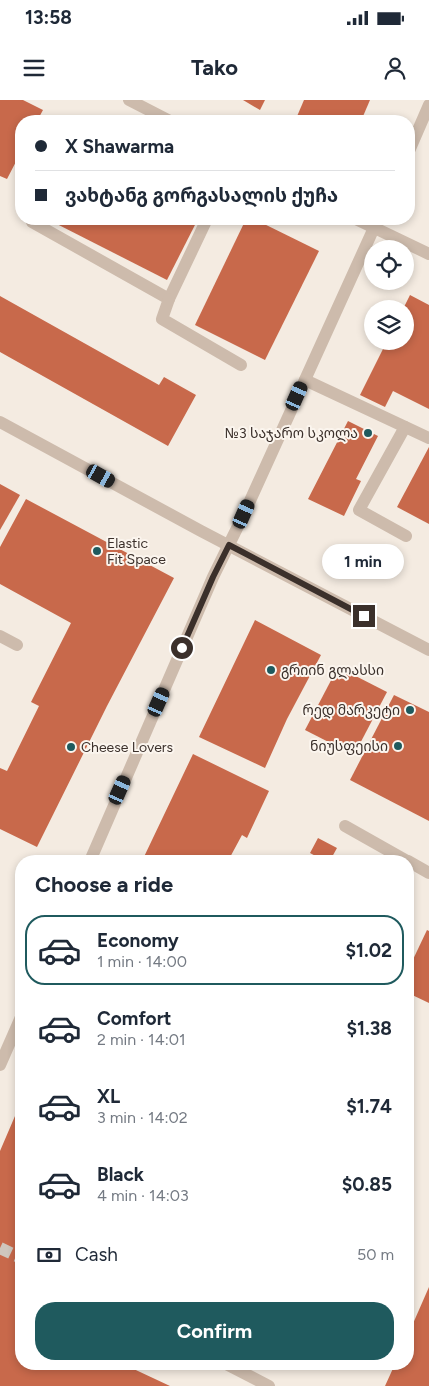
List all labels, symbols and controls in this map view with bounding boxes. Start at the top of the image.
text: 13:58 [25,6,72,29]
icon: menu [20,54,48,82]
text: Tako [191,54,238,81]
icon: person [381,54,409,82]
text: X Shawarma [65,135,174,158]
text: ვახტანგ გორგასალის ქუჩა [65,184,338,207]
map controls [364,240,414,350]
button: locate [364,240,414,290]
button: layers [364,300,414,350]
car [284,379,309,413]
place label: №3 საჯარო სკოლა [225,425,358,442]
marker: №3 საჯარო სკოლა [362,427,374,439]
car [84,462,117,490]
car [231,497,256,531]
place label: Elastic Fit Space [107,535,166,568]
callout: 1 min [323,544,405,578]
marker: Elastic Fit Space [91,545,103,557]
text: 1 min [344,552,382,571]
route end [353,605,375,627]
route start [171,637,193,659]
place label: გრიინ გლასსი [281,662,384,679]
marker: გრიინ გლასსი [265,664,277,676]
car [146,685,171,719]
place label: რედ მარკეტი [303,702,400,719]
marker: რედ მარკეტი [404,704,416,716]
place label: ნიუსფეისი [310,738,388,755]
place label: Cheese Lovers [81,739,173,756]
marker: ნიუსფეისი [392,740,404,752]
marker: Cheese Lovers [65,741,77,753]
car [107,773,132,807]
text: Choose a ride [35,871,173,898]
icon: car [37,928,82,973]
text: Economy [97,929,179,952]
text: $1.02 [345,939,392,962]
text: 1 min · 14:00 [97,952,187,971]
icon: car [37,1006,82,1051]
text: Comfort [97,1007,172,1030]
text: $1.38 [347,1017,392,1040]
text: 2 min · 14:01 [97,1030,186,1049]
icon: car [37,1084,82,1129]
text: XL [97,1085,120,1108]
text: $1.74 [346,1095,392,1118]
text: 3 min · 14:02 [97,1108,188,1127]
icon: car [37,1162,82,1207]
text: Black [97,1163,144,1186]
text: $0.85 [342,1173,392,1196]
text: 4 min · 14:03 [97,1186,189,1205]
icon: cash [35,1241,63,1269]
text: Cash [75,1243,118,1266]
text: 50 m [357,1245,394,1264]
button: Confirm [35,1302,394,1360]

